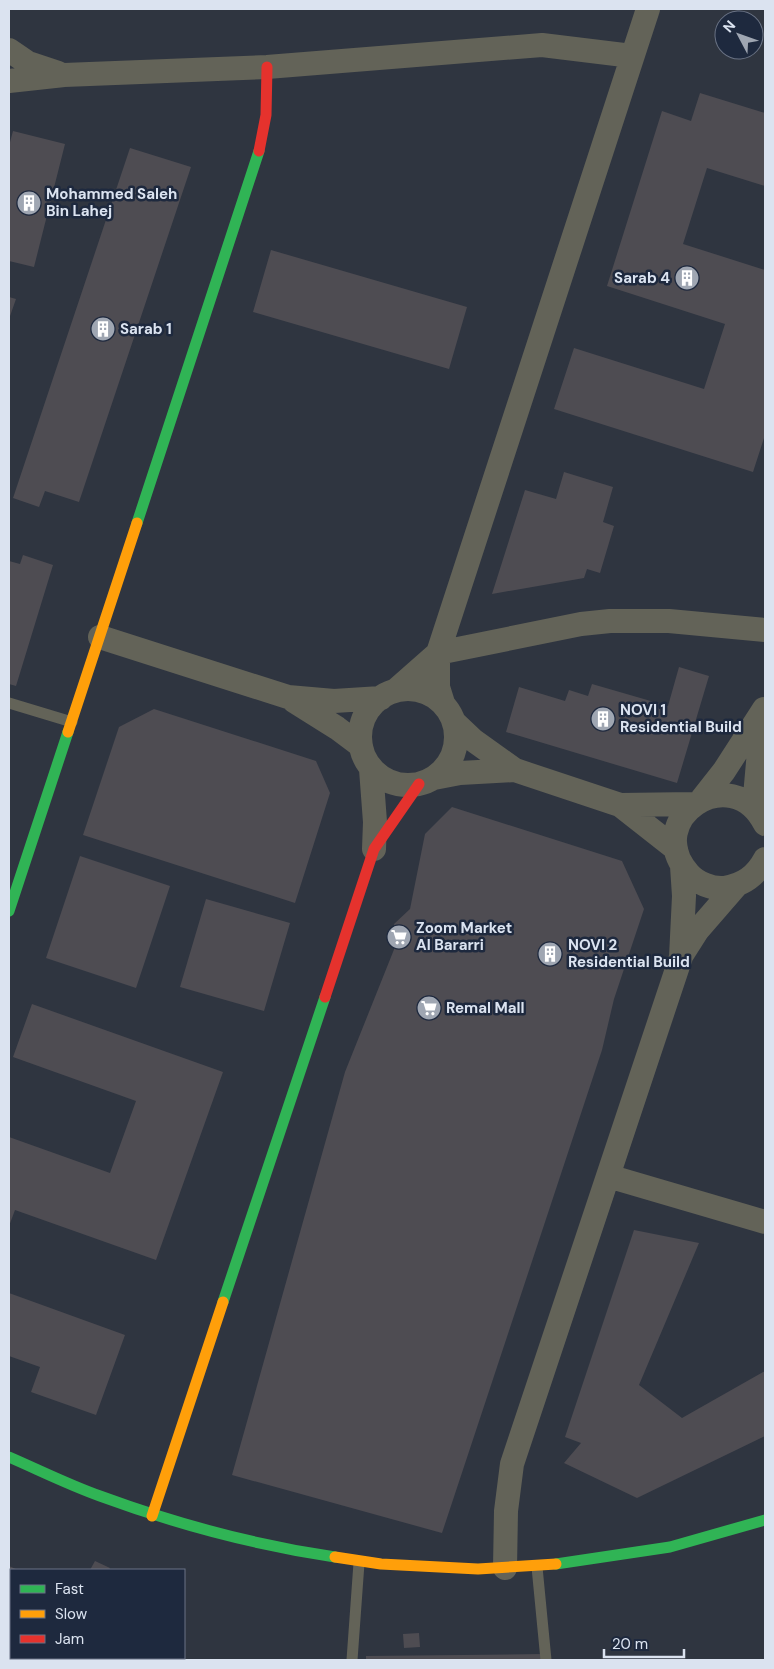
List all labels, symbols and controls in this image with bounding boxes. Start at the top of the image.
north arrow [714,10,764,60]
text: N [719,17,739,36]
place label: Mohammed Saleh Bin Lahej [46,184,177,221]
building icon: Mohammed Saleh Bin Lahej [16,190,42,216]
building icon: Sarab 4 [674,265,700,291]
place label: Sarab 4 [614,268,670,288]
building icon: Sarab 1 [90,316,116,342]
place label: Sarab 1 [120,319,172,339]
place label: NOVI 1 Residential Build [620,700,742,737]
building icon: NOVI 1 Residential Build [590,706,616,732]
place label: Zoom Market Al Bararri [416,918,512,955]
supermarket icon: Zoom Market Al Bararri [386,924,412,950]
place label: NOVI 2 Residential Build [568,935,690,972]
building icon: NOVI 2 Residential Build [537,941,563,967]
supermarket icon: Remal Mall [416,995,442,1021]
place label: Remal Mall [446,998,525,1018]
legend [10,1569,185,1659]
text: Fast [55,1579,84,1599]
text: Slow [55,1604,88,1624]
scale bar [604,1626,684,1658]
text: Jam [55,1629,84,1649]
text: 20 m [612,1634,648,1654]

